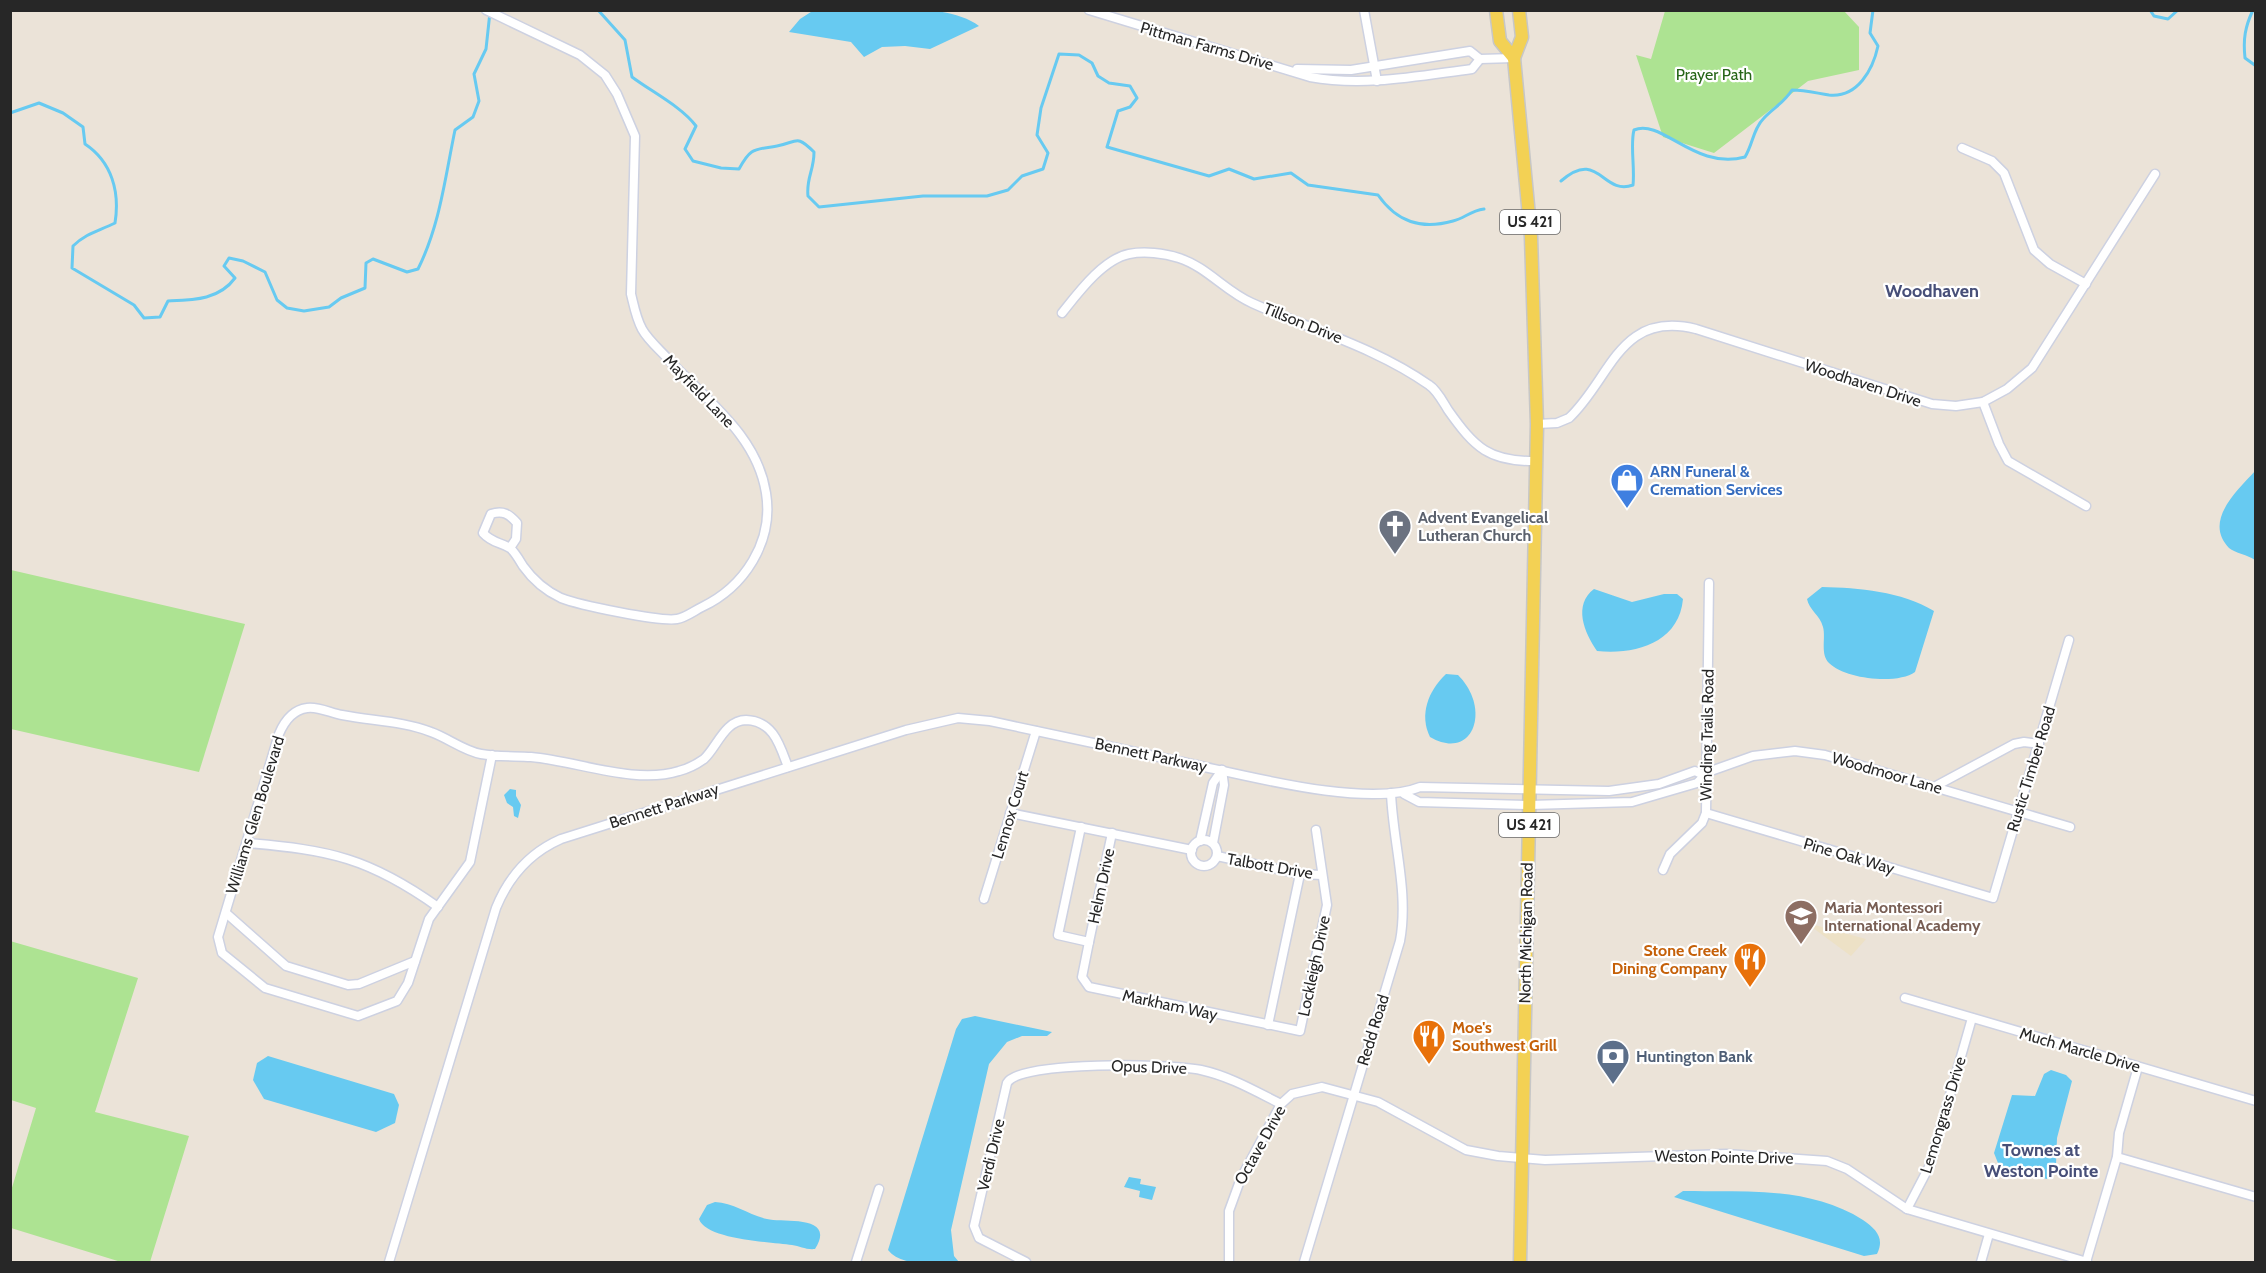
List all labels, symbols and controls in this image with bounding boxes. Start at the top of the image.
street label: Pittman Farms Drive [1138,18,1276,74]
park label: Prayer Path [1676,65,1752,84]
road number: US 421 [1500,210,1560,234]
district label: Woodhaven [1885,280,1979,302]
street label: Tillson Drive [1261,299,1345,347]
street label: Mayfield Lane [659,351,739,431]
street label: Woodhaven Drive [1802,355,1924,411]
shop icon: ARN Funeral & Cremation Services [1609,462,1645,509]
place label: ARN Funeral & Cremation Services [1650,462,1783,499]
church icon: Advent Evangelical Lutheran Church [1377,508,1413,555]
place label: Advent Evangelical Lutheran Church [1418,508,1548,545]
street label: Winding Trails Road [1696,669,1718,801]
street label: Rustic Timber Road [2003,704,2059,834]
street label: Williams Glen Boulevard [222,734,288,896]
street label: Bennett Parkway [1093,734,1209,776]
street label: Woodmoor Lane [1830,748,1944,798]
street label: Lennox Court [988,768,1033,861]
street label: Bennett Parkway [607,779,721,833]
road number: US 421 [1499,813,1559,837]
street label: Pine Oak Way [1801,834,1897,878]
street label: Helm Drive [1084,847,1118,925]
street label: Talbott Drive [1226,849,1314,883]
street label: North Michigan Road [1515,862,1537,1004]
school or university icon: Maria Montessori International Academy [1783,898,1819,945]
place label: Maria Montessori International Academy [1824,898,1981,935]
street label: Lockleigh Drive [1294,914,1334,1018]
place label: Stone Creek Dining Company [1612,941,1727,978]
restaurant icon: Stone Creek Dining Company [1732,941,1768,988]
street label: Markham Way [1121,986,1219,1024]
street label: Redd Road [1353,992,1393,1068]
restaurant icon: Moe's Southwest Grill [1411,1018,1447,1065]
place label: Moe's Southwest Grill [1452,1018,1557,1055]
street label: Much Marcle Drive [2017,1024,2143,1076]
bank icon: Huntington Bank [1595,1038,1631,1085]
place label: Huntington Bank [1636,1047,1753,1066]
street label: Lemongrass Drive [1916,1054,1970,1176]
street label: Opus Drive [1111,1056,1187,1078]
street label: Octave Drive [1230,1102,1290,1188]
street label: Verdi Drive [973,1117,1009,1193]
district label: Townes at Weston Pointe [1984,1139,2098,1182]
street label: Weston Pointe Drive [1654,1146,1794,1168]

